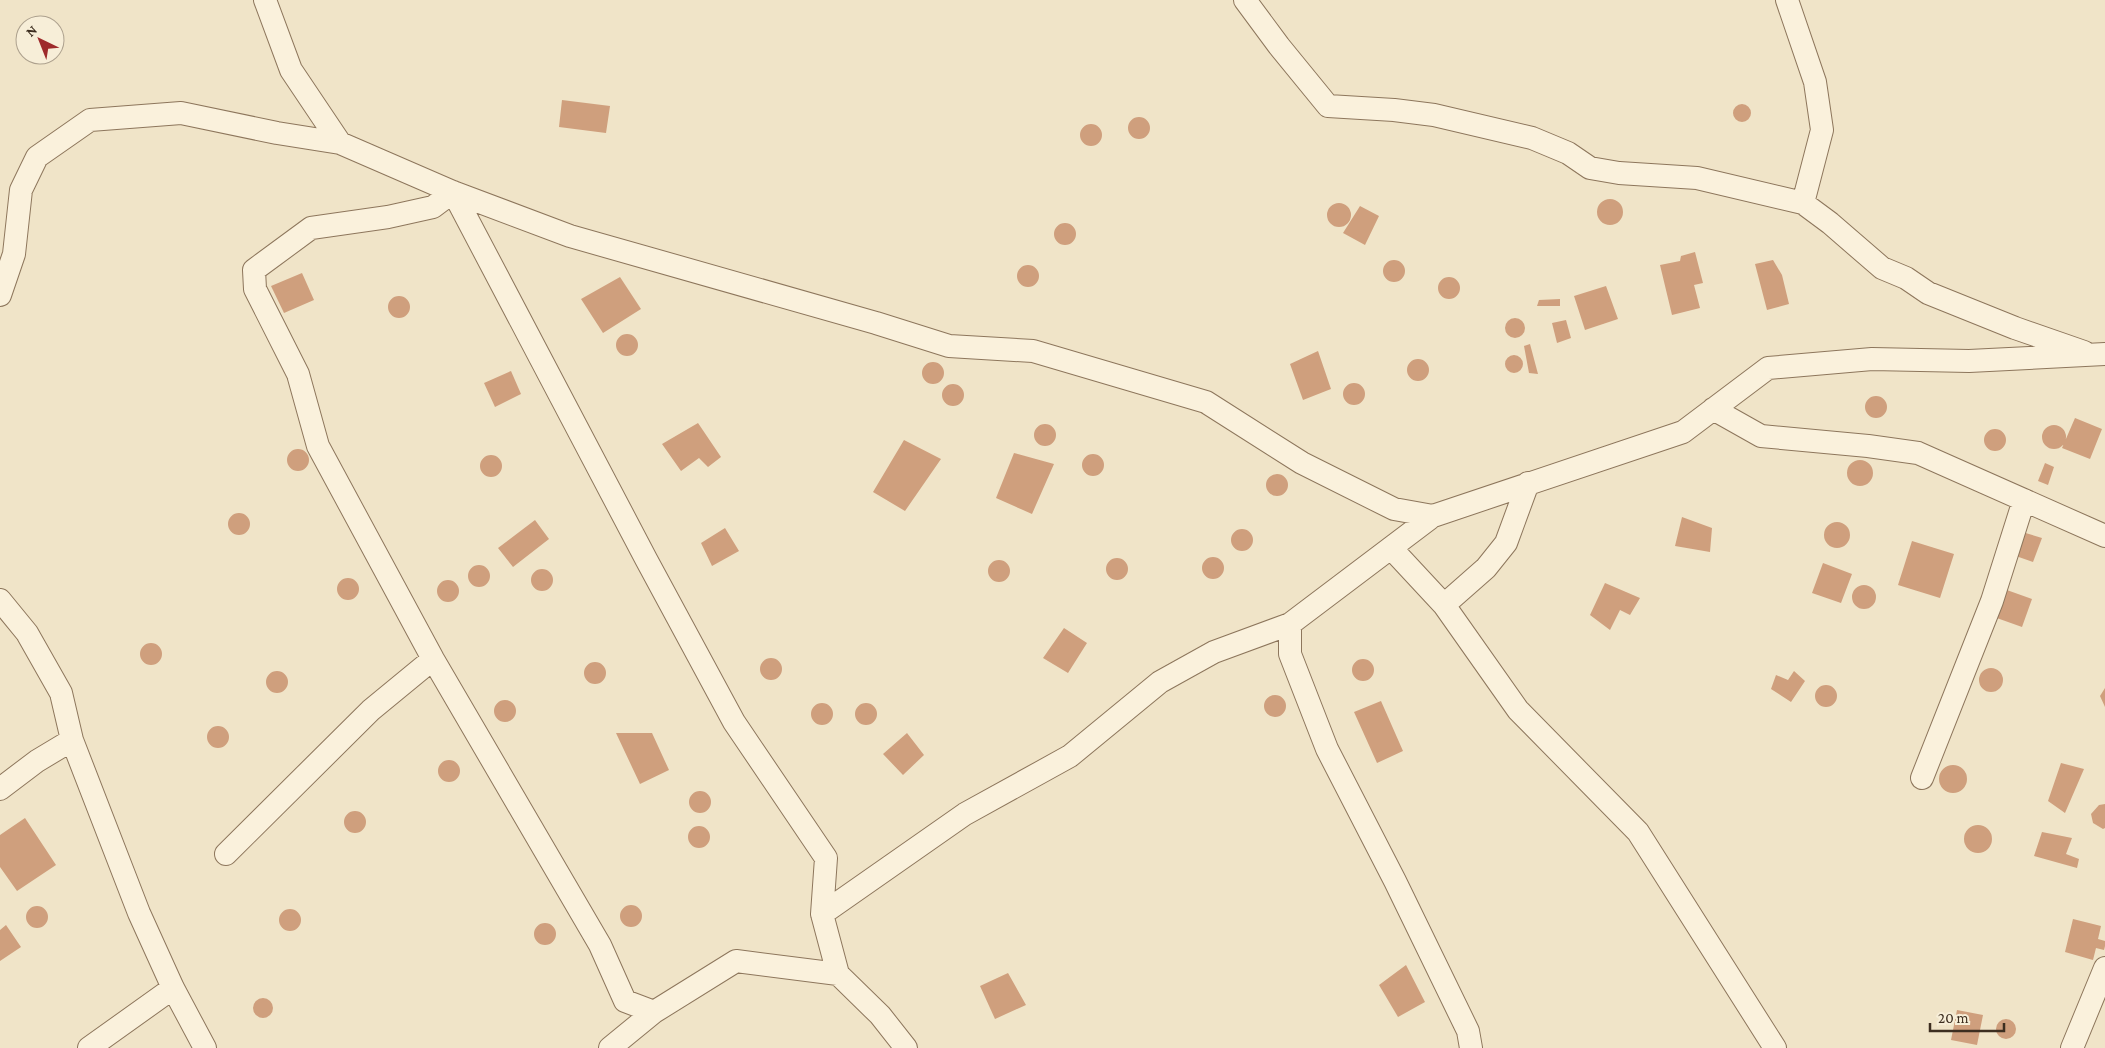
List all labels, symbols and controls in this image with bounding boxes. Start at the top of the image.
north arrow [15,15,65,65]
text: N [22,21,40,40]
scale bar [1930,1000,2004,1032]
text: 20 m [1938,1010,1969,1026]

